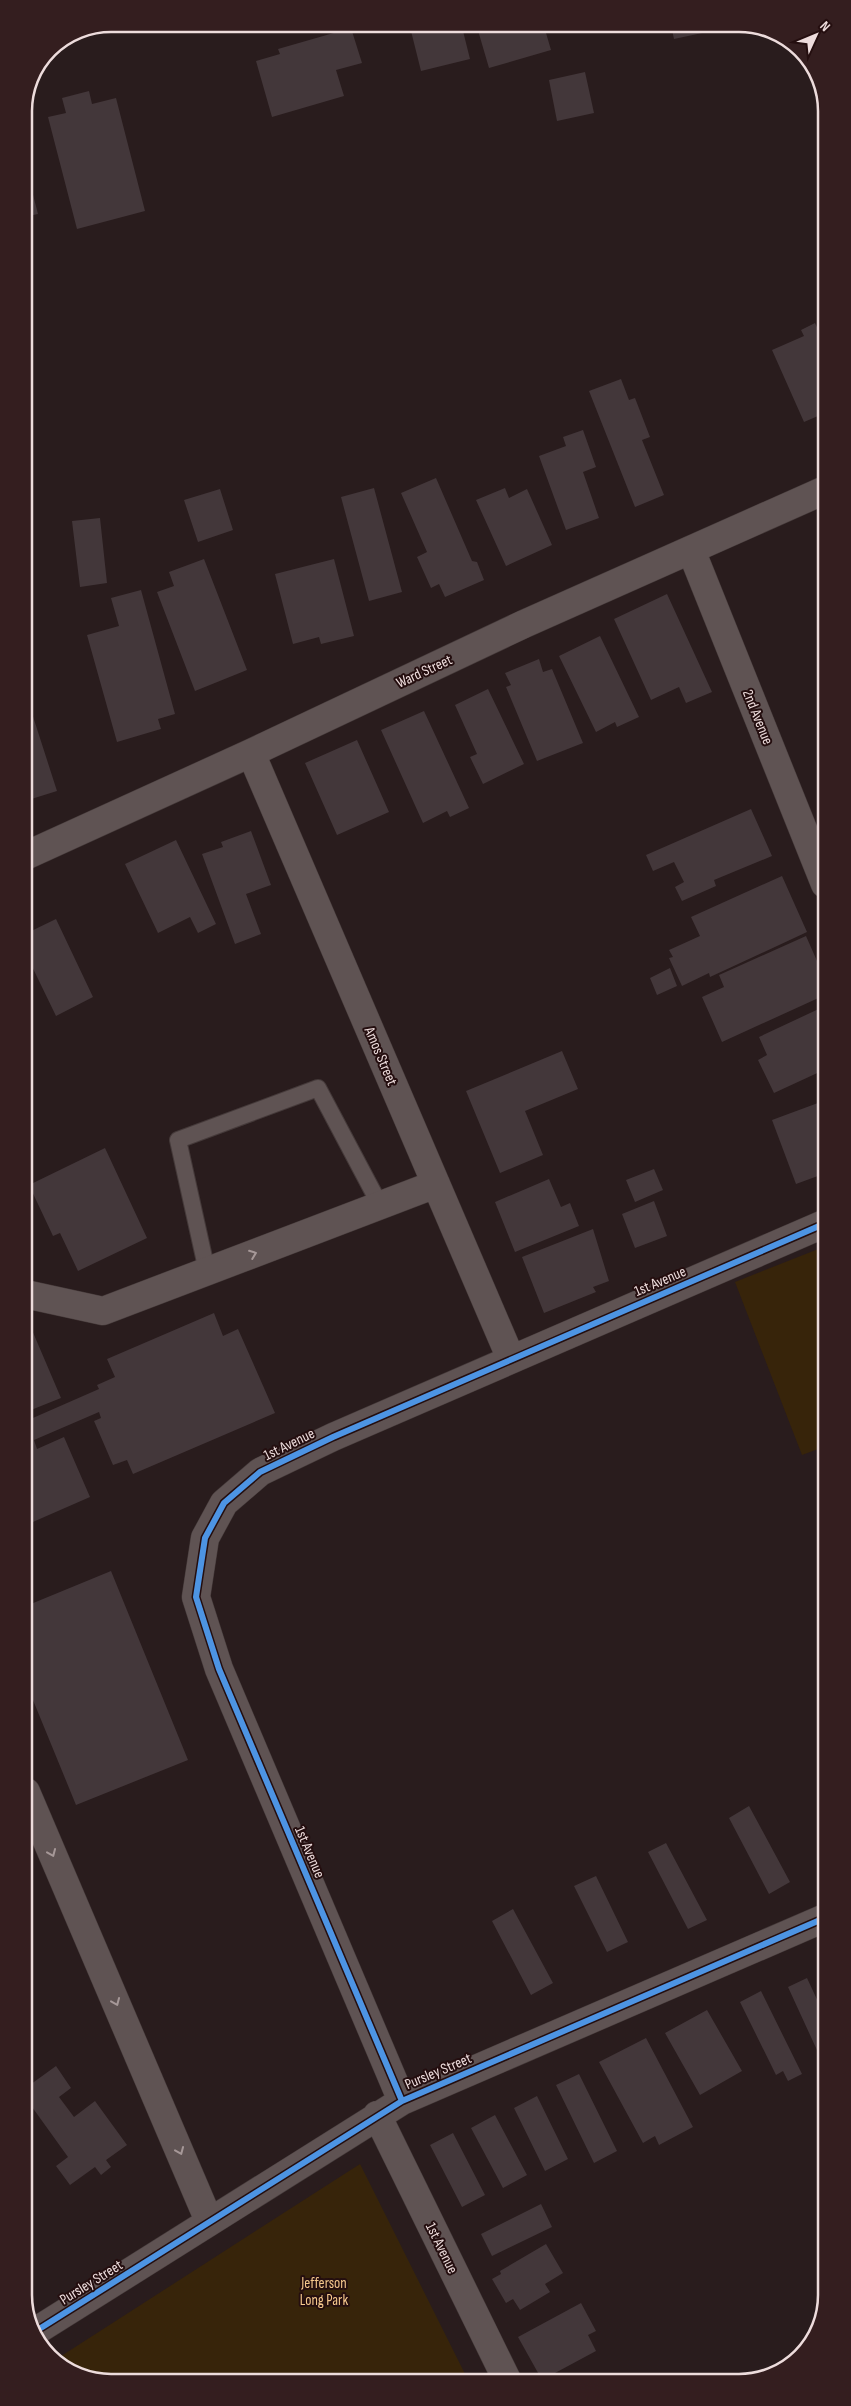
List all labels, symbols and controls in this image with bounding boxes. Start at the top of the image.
north arrow [791,10,841,60]
text: N [816,18,834,35]
street label: Ward Street [393,650,456,693]
street label: 2nd Avenue [738,687,777,748]
street label: Amos Street [359,1023,402,1089]
one-way arrow [248,1250,257,1260]
street label: 1st Avenue [632,1262,689,1301]
street label: 1st Avenue [261,1424,318,1465]
street label: 1st Avenue [290,1824,329,1881]
one-way arrow [47,1848,57,1856]
one-way arrow [109,1997,120,2006]
street label: Pursley Street [402,2049,475,2094]
one-way arrow [173,2146,184,2155]
street label: 1st Avenue [421,2220,462,2277]
street label: Pursley Street [56,2255,127,2309]
park label: Jefferson Long Park [300,2274,348,2310]

